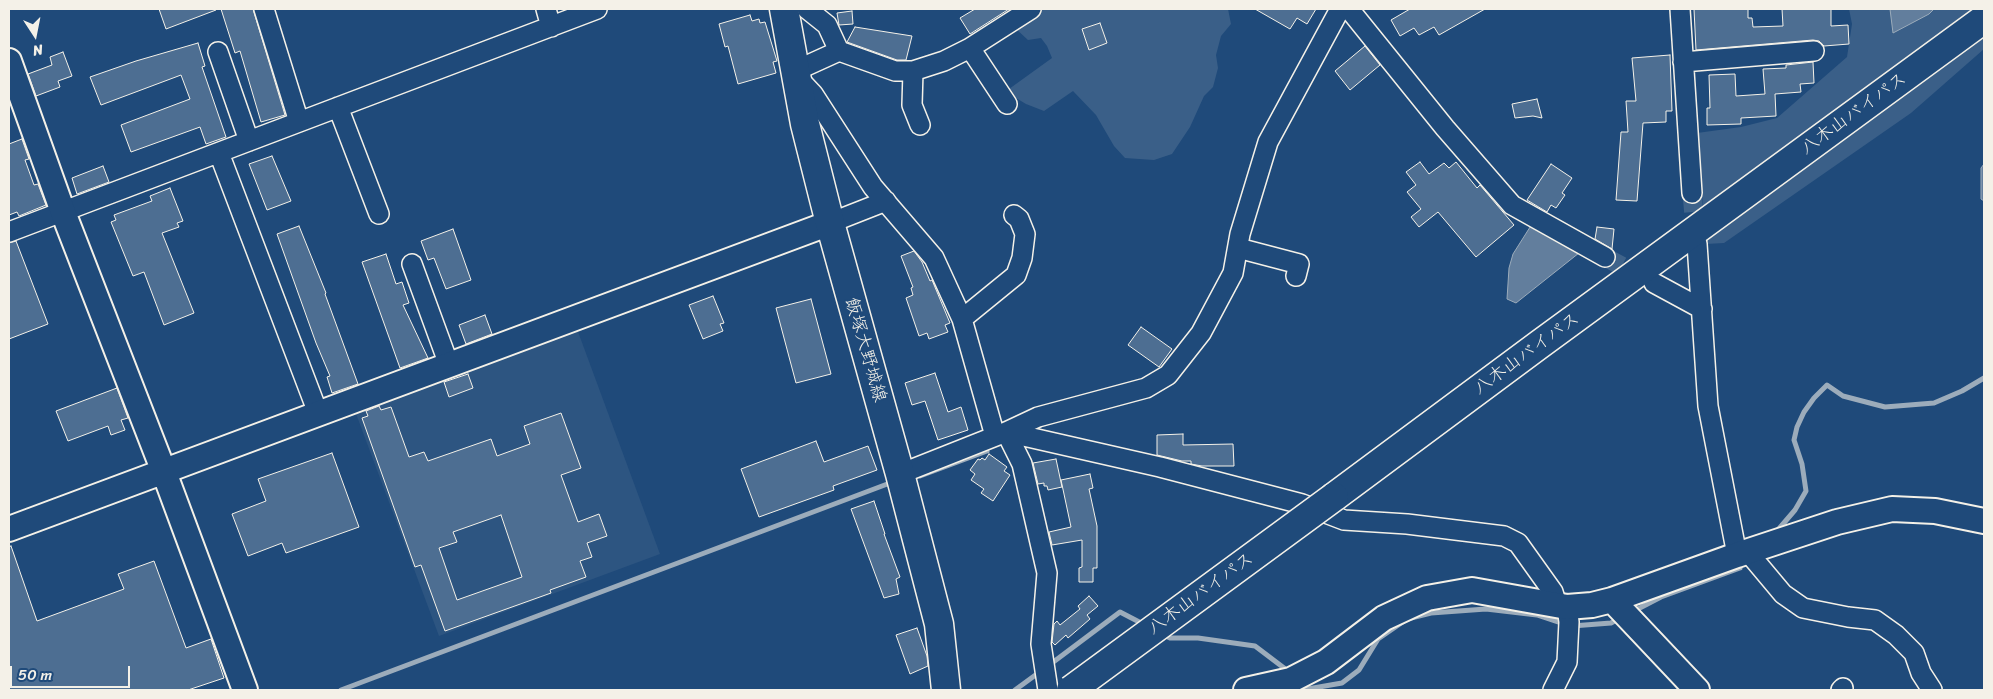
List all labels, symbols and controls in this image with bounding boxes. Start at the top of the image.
north arrow [10,10,60,60]
text: N [31,37,45,63]
street label: 八木山バイパス [1797,68,1911,160]
street label: 飯塚大野城線 [840,295,890,405]
street label: 八木山バイパス [1470,308,1584,400]
street label: 八木山バイパス [1144,548,1258,640]
scale bar [12,656,132,688]
text: 50 m [18,662,52,688]

